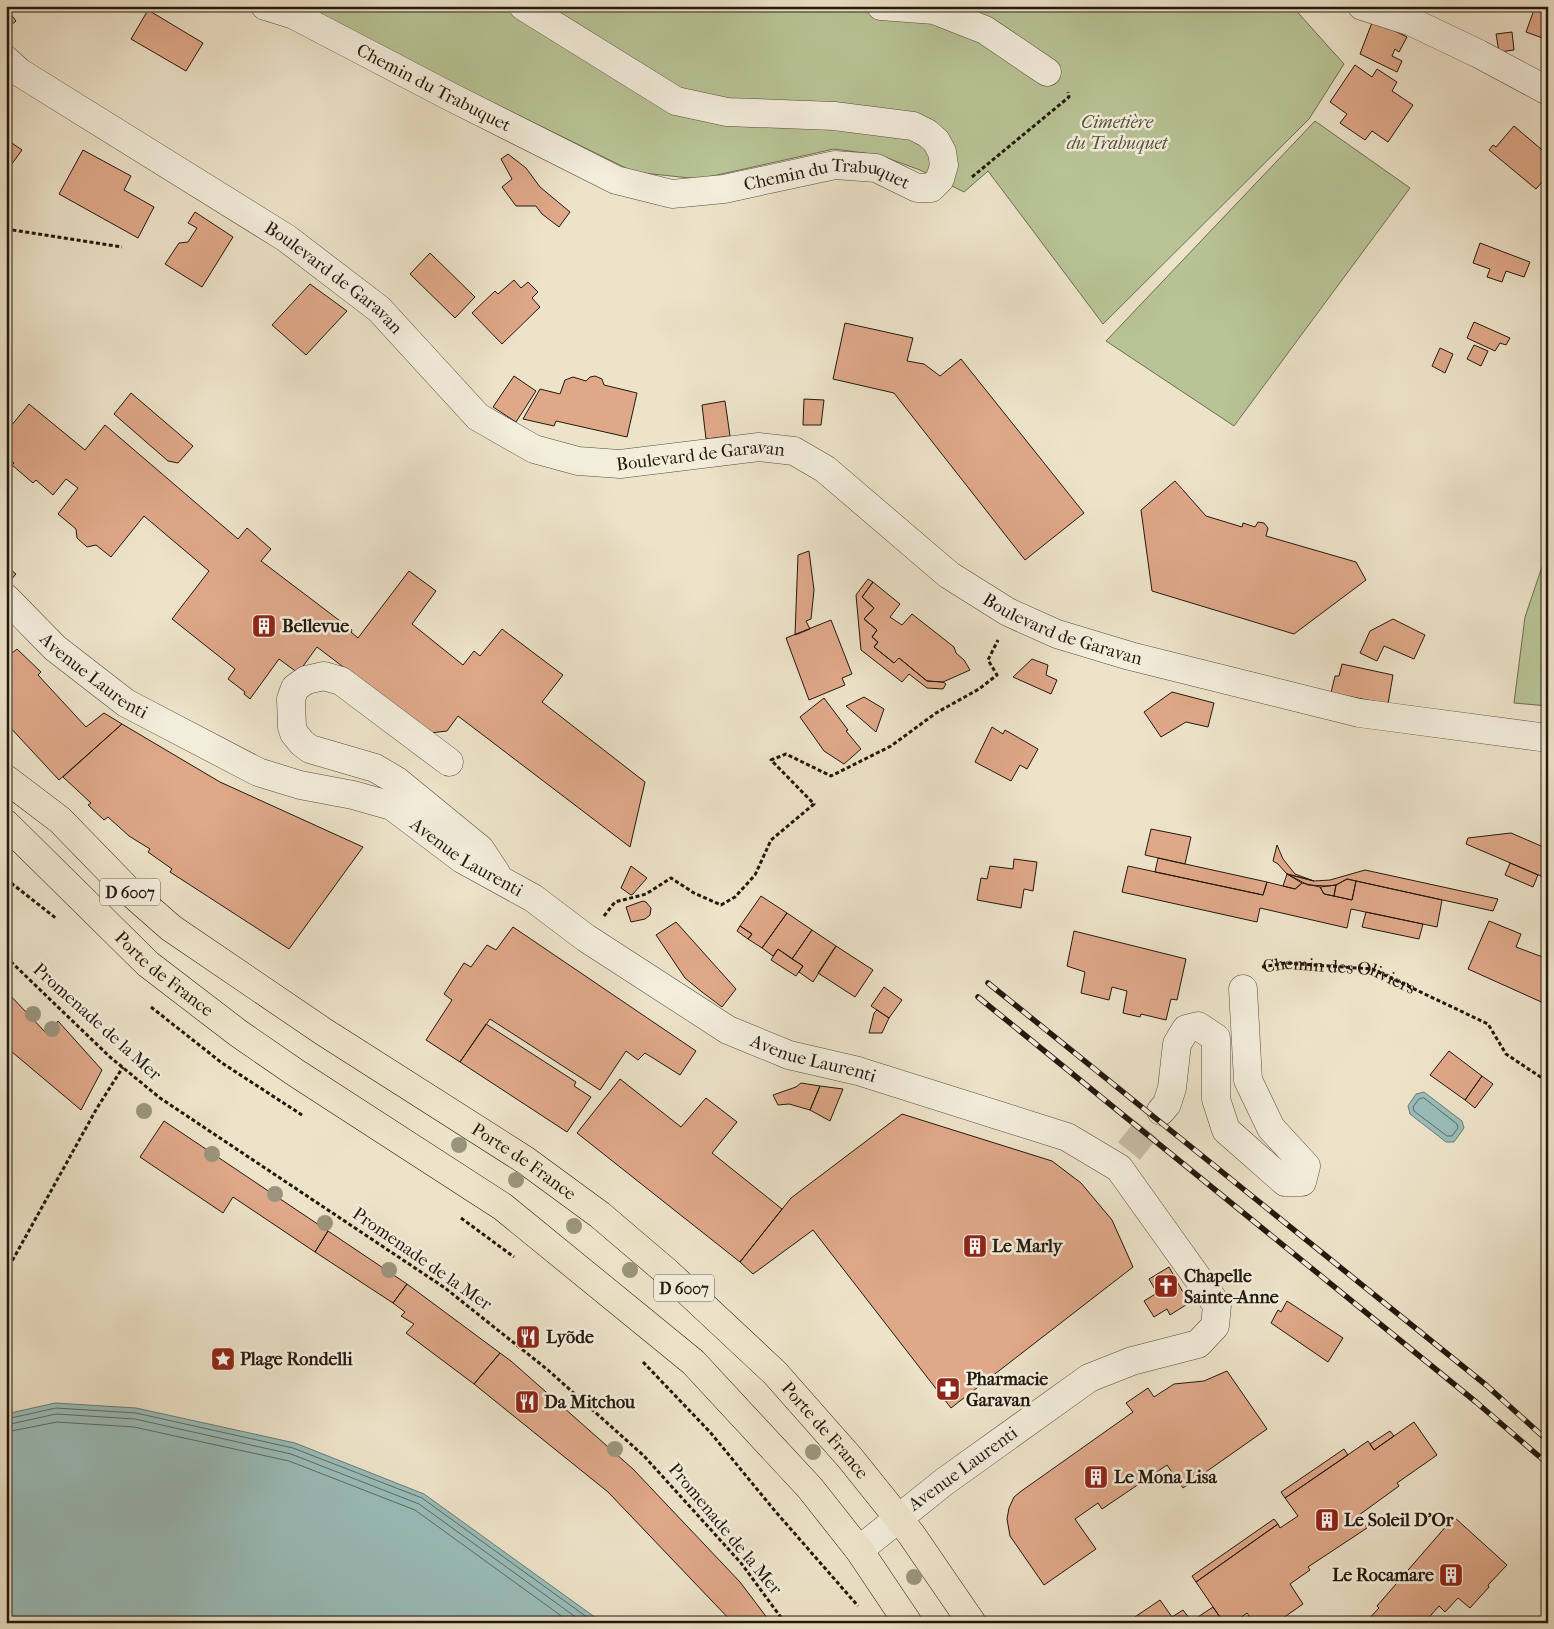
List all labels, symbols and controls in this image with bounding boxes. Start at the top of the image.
street label: Chemin du Trabuquet [353,39,515,136]
park label: Cimetière du Trabuquet [1067,112,1169,154]
street label: Chemin du Trabuquet [742,154,914,195]
street label: Boulevard de Garavan [261,217,407,338]
street label: Boulevard de Garavan [615,436,787,475]
street label: Boulevard de Garavan [979,588,1145,669]
building icon: Bellevue [251,613,277,639]
place label: Bellevue [282,616,349,637]
street label: Avenue Laurenti [35,628,152,723]
street label: Avenue Laurenti [405,813,527,901]
road number: D 6007 [100,879,160,906]
street label: Porte de France [110,927,218,1021]
street label: Chemin des Oliviers [1261,952,1419,999]
street label: Promenade de la Mer [29,959,166,1085]
street label: Avenue Laurenti [747,1030,880,1087]
street label: Porte de France [468,1118,580,1205]
street label: Promenade de la Mer [348,1203,496,1315]
building icon: Le Marly [962,1233,988,1259]
place label: Le Marly [992,1236,1064,1257]
place label: Chapelle Sainte-Anne [1184,1266,1279,1308]
church icon: Chapelle Sainte-Anne [1153,1273,1179,1299]
road number: D 6007 [654,1275,714,1302]
restaurant icon: Lyõde [515,1324,541,1350]
place label: Lyõde [546,1327,594,1348]
place icon: Plage Rondelli [210,1346,236,1372]
place label: Plage Rondelli [240,1349,353,1370]
place label: Pharmacie Garavan [966,1369,1048,1411]
pharmacy icon: Pharmacie Garavan [935,1376,961,1402]
street label: Porte de France [777,1377,873,1483]
restaurant icon: Da Mitchou [514,1389,540,1415]
place label: Da Mitchou [544,1392,636,1413]
street label: Avenue Laurenti [904,1422,1022,1516]
street label: Promenade de la Mer [664,1459,786,1599]
building icon: Le Mona Lisa [1083,1464,1109,1490]
place label: Le Mona Lisa [1114,1467,1217,1488]
building icon: Le Soleil D'Or [1314,1507,1340,1533]
place label: Le Soleil D'Or [1344,1510,1454,1531]
building icon: Le Rocamare [1438,1562,1464,1588]
place label: Le Rocamare [1332,1565,1434,1586]

